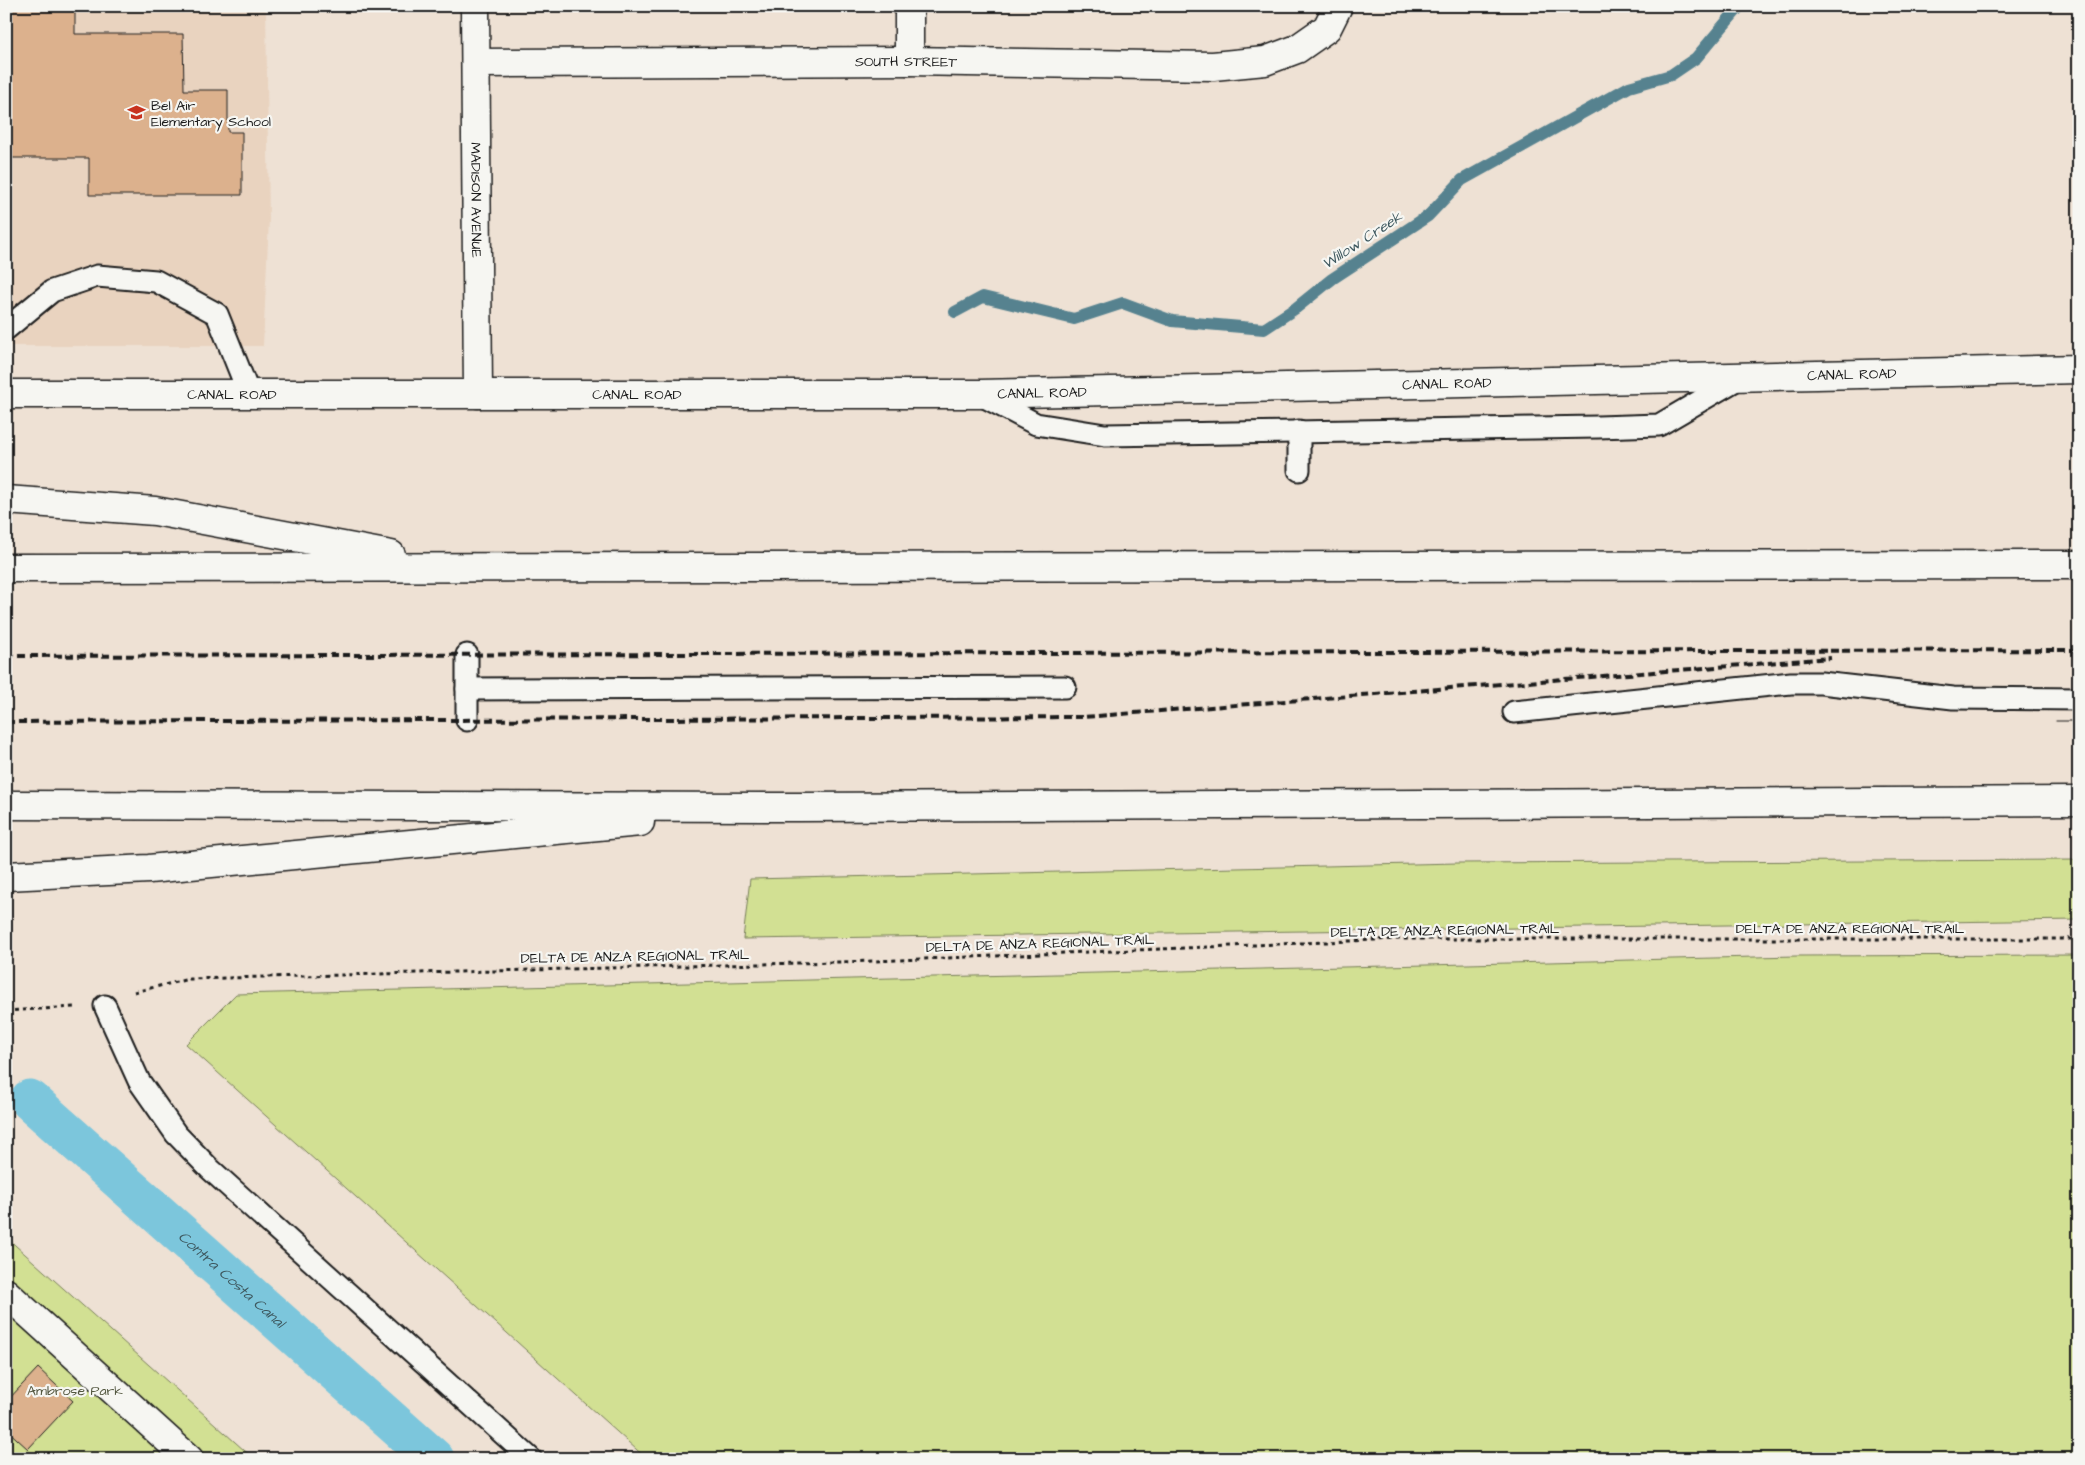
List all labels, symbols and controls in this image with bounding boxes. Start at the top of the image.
street label: SOUTH STREET [855,52,957,73]
place label: Bel Air Elementary School [151,96,271,132]
school or university icon: Bel Air Elementary School [127,103,147,123]
street label: MADISON AVENUE [465,142,486,259]
water label: Willow Creek [1318,206,1407,274]
street label: CANAL ROAD [1807,364,1897,386]
street label: CANAL ROAD [1402,373,1492,395]
street label: CANAL ROAD [997,383,1087,405]
street label: CANAL ROAD [187,385,277,405]
street label: CANAL ROAD [592,385,682,405]
street label: DELTA DE ANZA REGIONAL TRAIL [1331,919,1560,943]
street label: DELTA DE ANZA REGIONAL TRAIL [1736,919,1965,939]
street label: DELTA DE ANZA REGIONAL TRAIL [925,930,1155,958]
street label: DELTA DE ANZA REGIONAL TRAIL [521,945,750,969]
water label: Contra Costa Canal [173,1226,291,1334]
park label: Ambrose Park [27,1381,123,1401]

